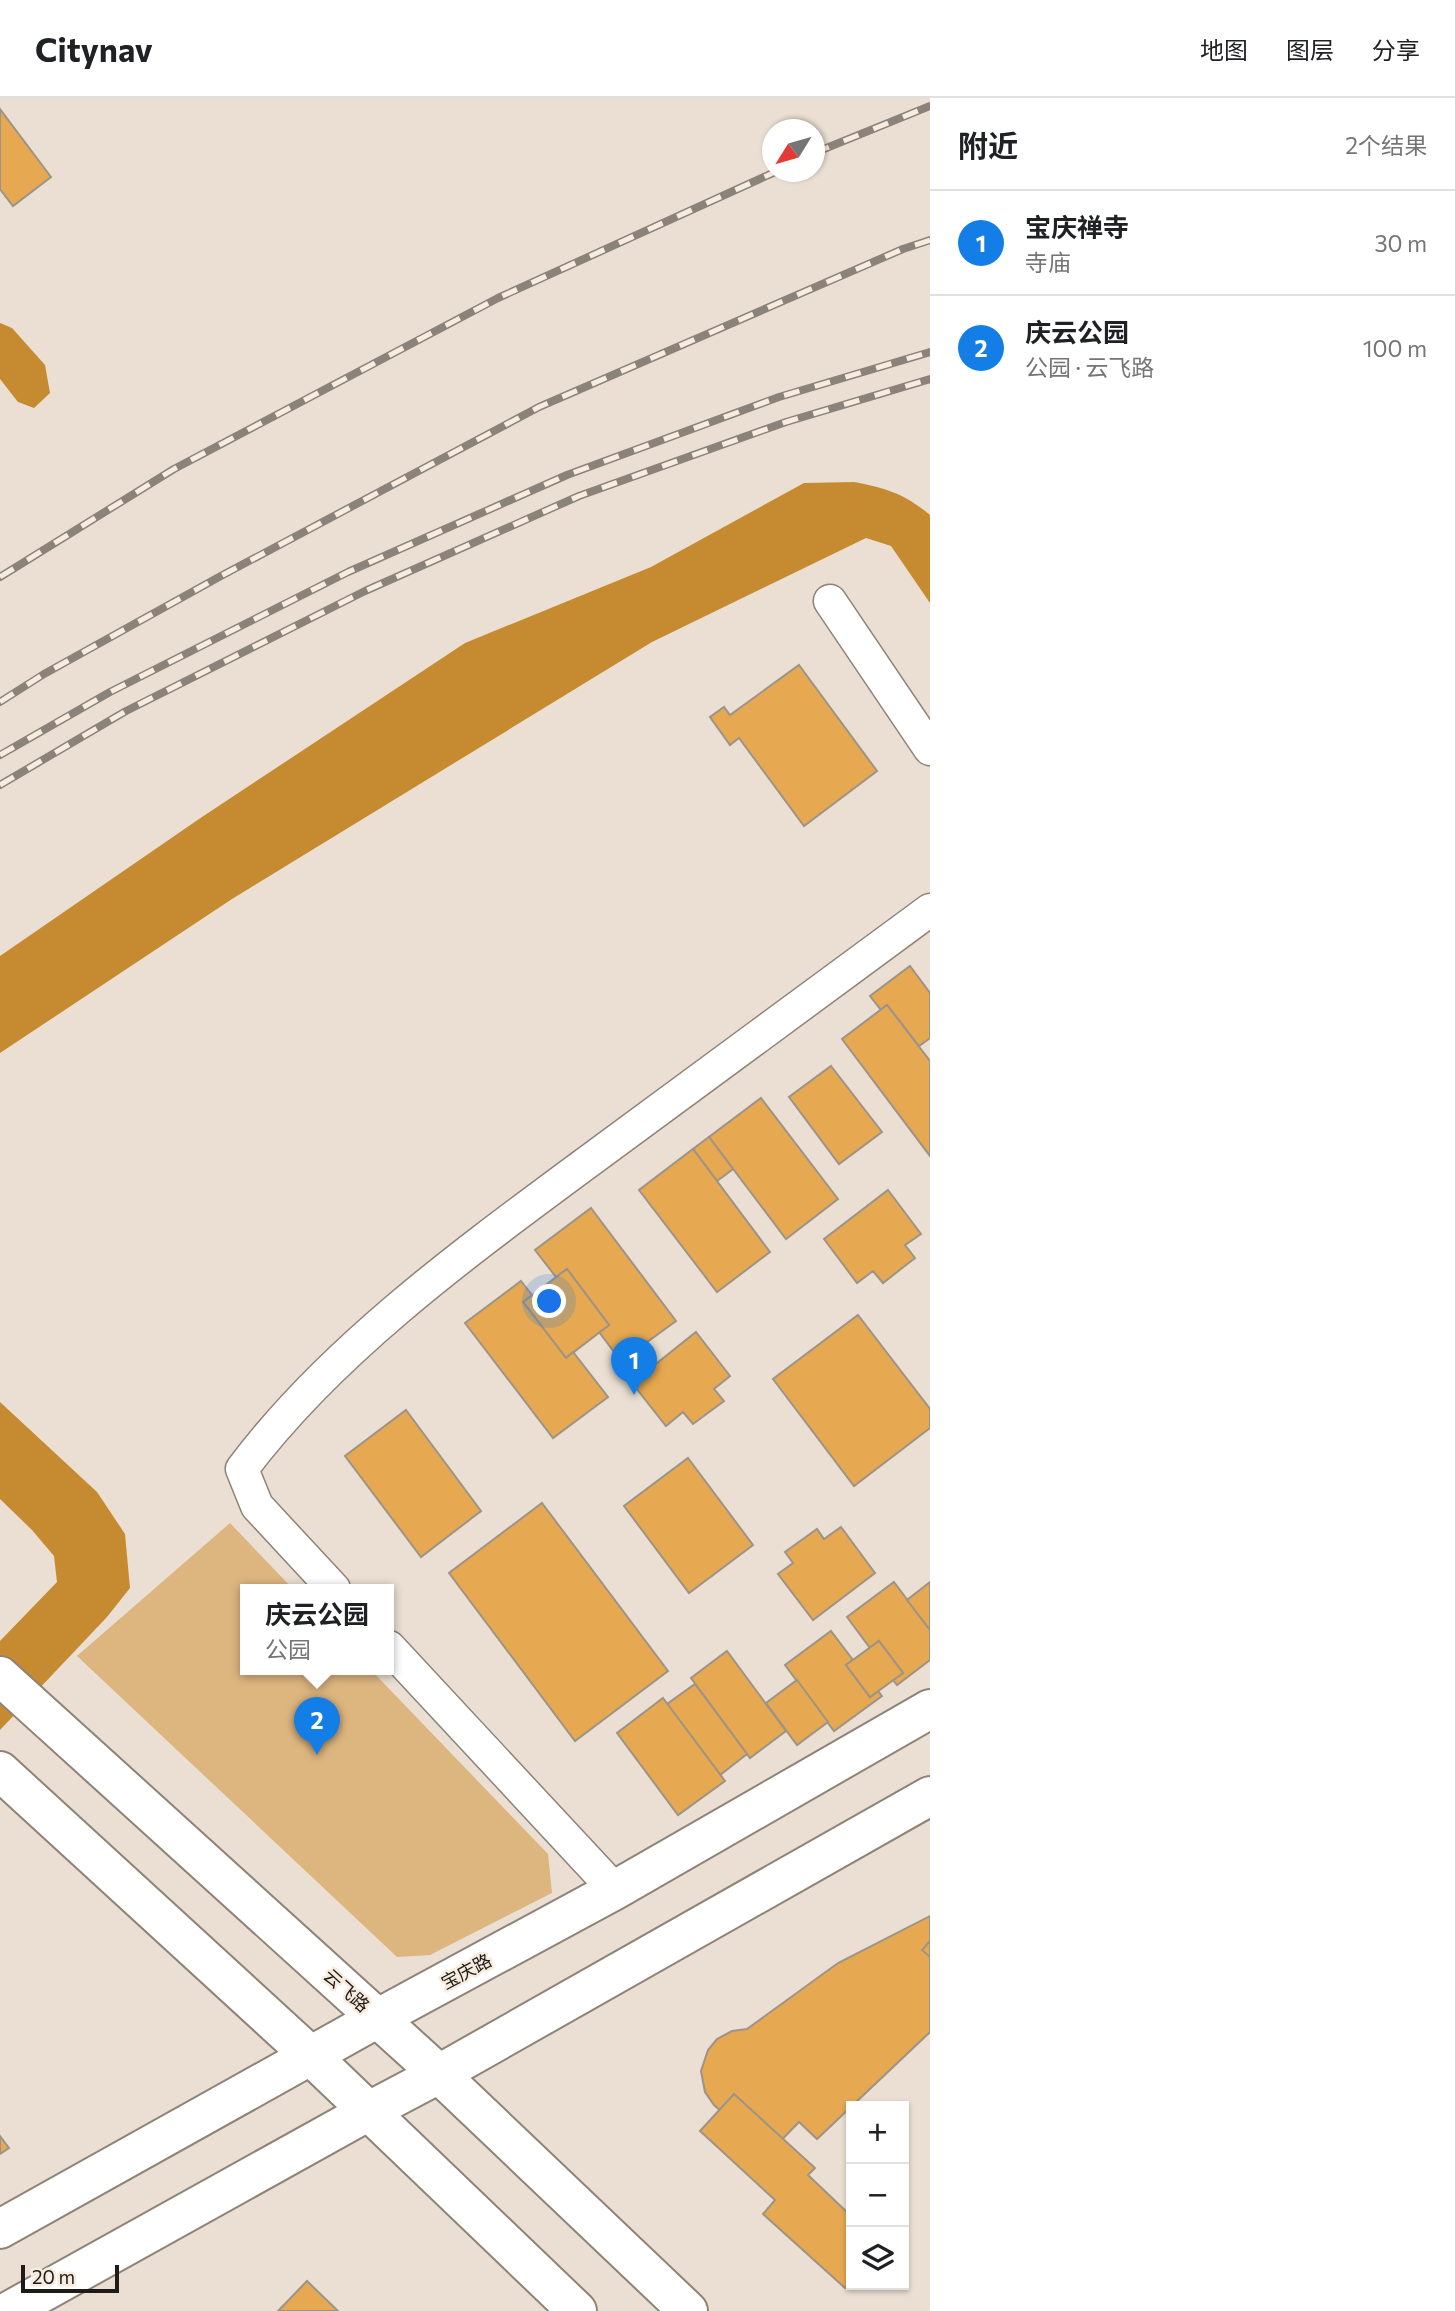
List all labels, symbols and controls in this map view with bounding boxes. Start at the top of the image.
text: Citynav [35,28,153,69]
text: 地图 [1200,35,1248,64]
text: 图层 [1286,35,1334,64]
text: 分享 [1372,35,1420,64]
north arrow [762,119,825,182]
text: 附近 [958,126,1018,163]
text: 2个结果 [1345,131,1427,159]
text: 宝庆禅寺 [1025,211,1129,242]
text: 1 [976,229,986,257]
text: 30 m [1374,229,1427,257]
text: 寺庙 [1025,248,1071,276]
text: 庆云公园 [1025,316,1129,347]
text: 2 [974,334,988,362]
text: 100 m [1363,334,1427,362]
text: 公园 · 云飞路 [1025,353,1154,381]
your location [532,1284,566,1318]
pin: 1 [611,1337,657,1395]
popup [240,1584,394,1675]
text: 庆云公园 [265,1598,369,1629]
text: 公园 [265,1635,311,1663]
pin: 2 [294,1697,340,1755]
street label: 宝庆路 [437,1949,495,1993]
street label: 云飞路 [320,1964,374,2016]
map controls [846,2101,909,2290]
button: + [846,2101,909,2164]
button: − [846,2164,909,2227]
button: layers [846,2227,909,2290]
scale bar [21,2262,119,2294]
text: 20 m [32,2265,75,2288]

